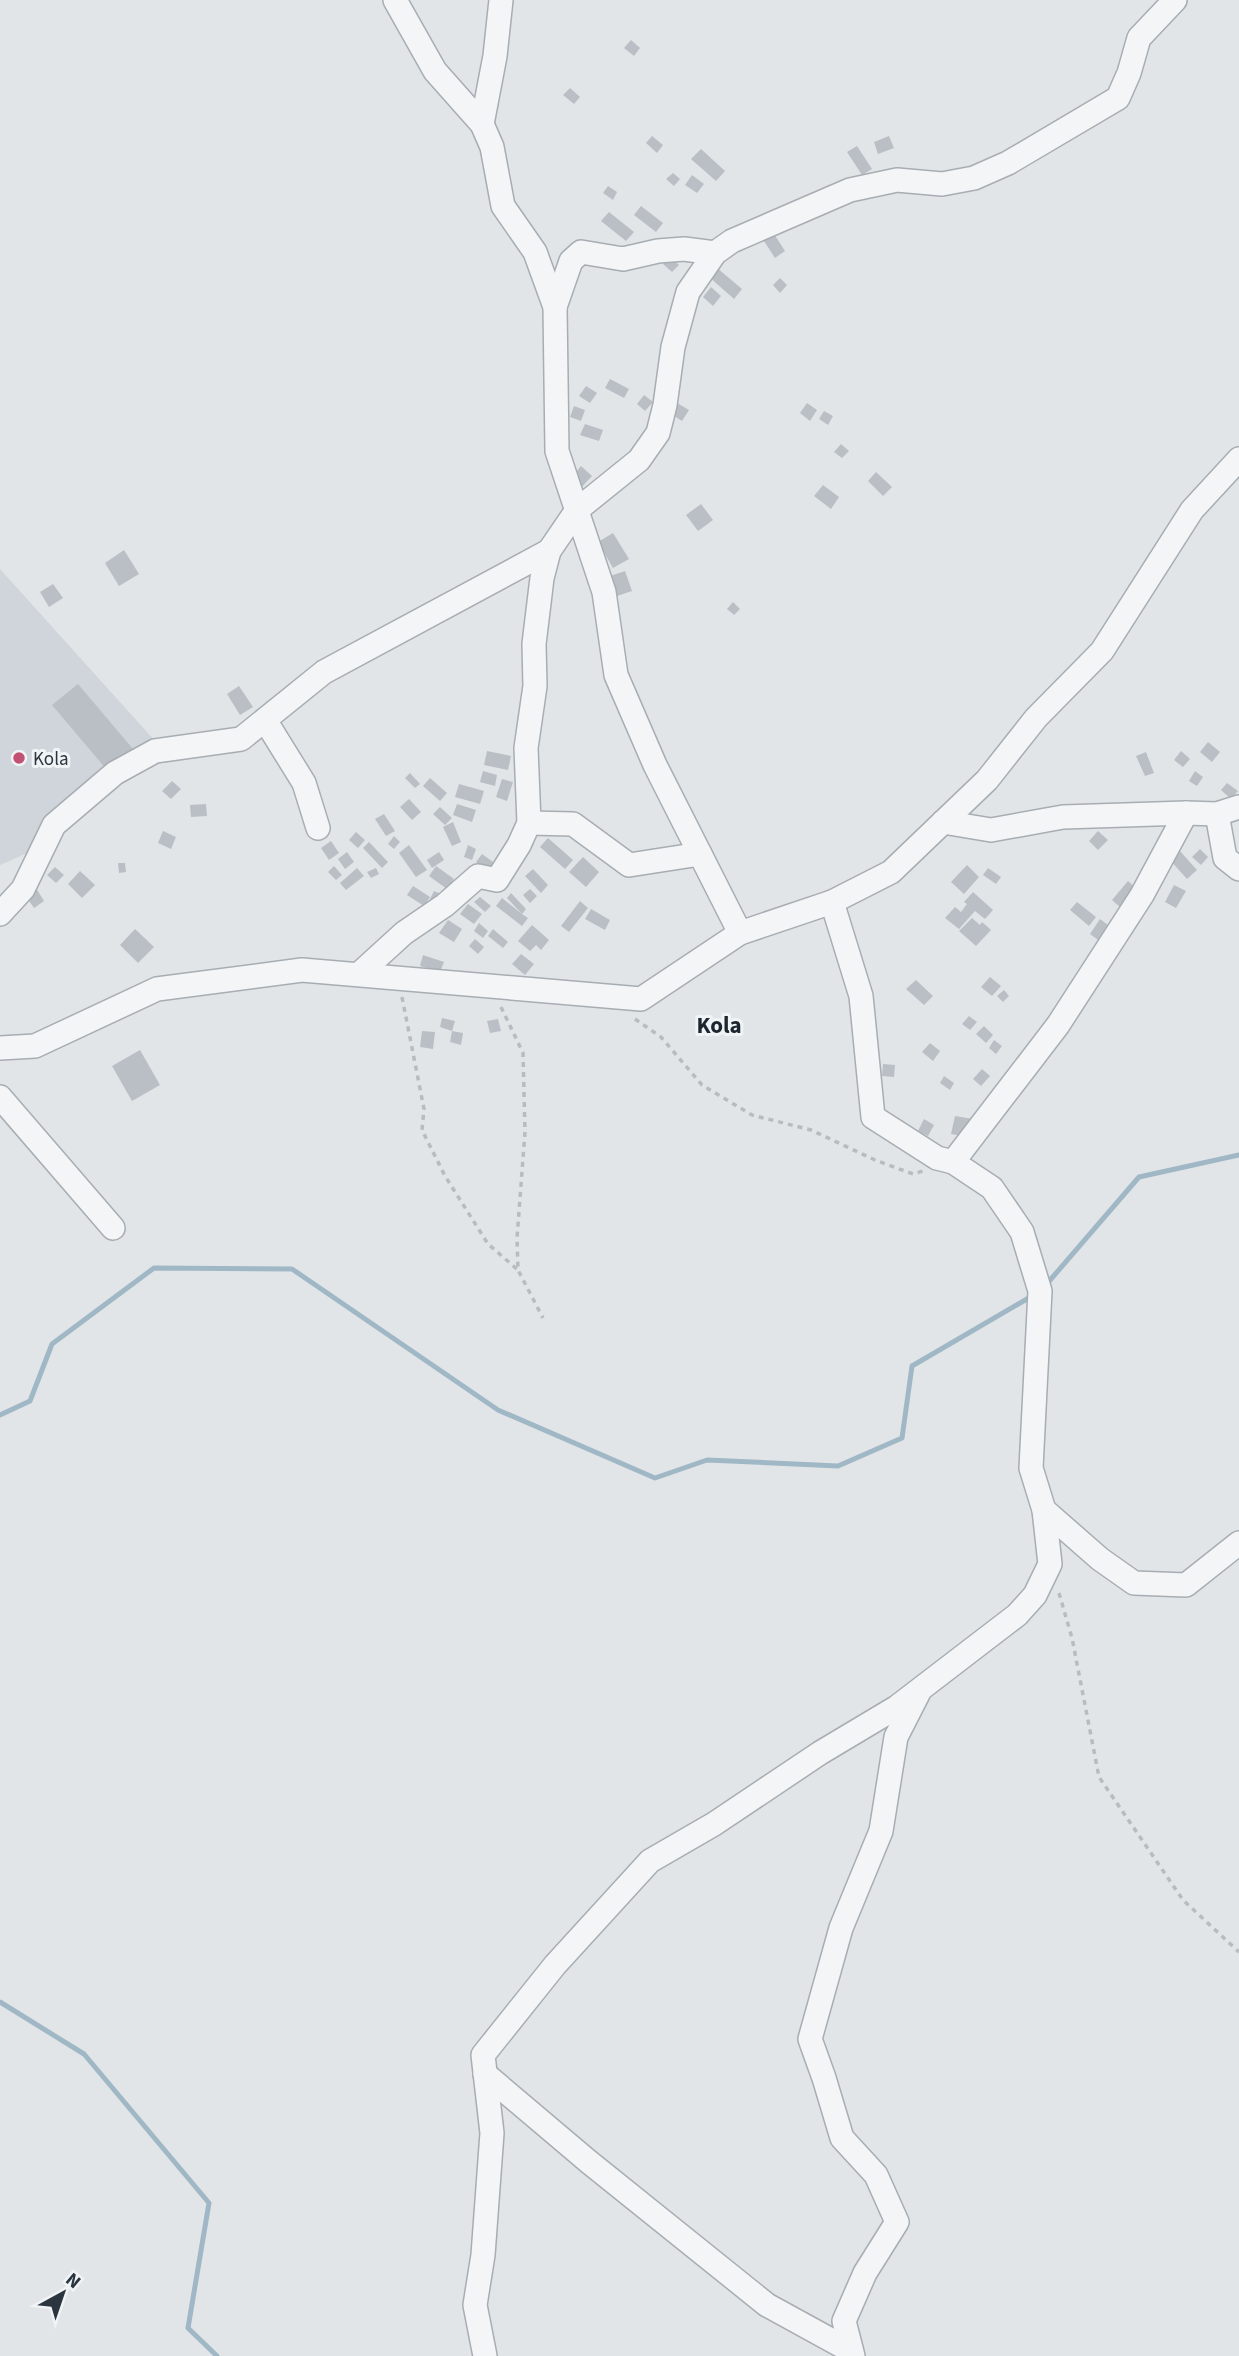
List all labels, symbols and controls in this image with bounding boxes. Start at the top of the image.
place label: Kola [33,746,69,773]
marker: Kola [11,750,27,766]
district label: Kola [696,1009,742,1042]
north arrow [28,2258,98,2328]
text: N [59,2267,86,2296]

